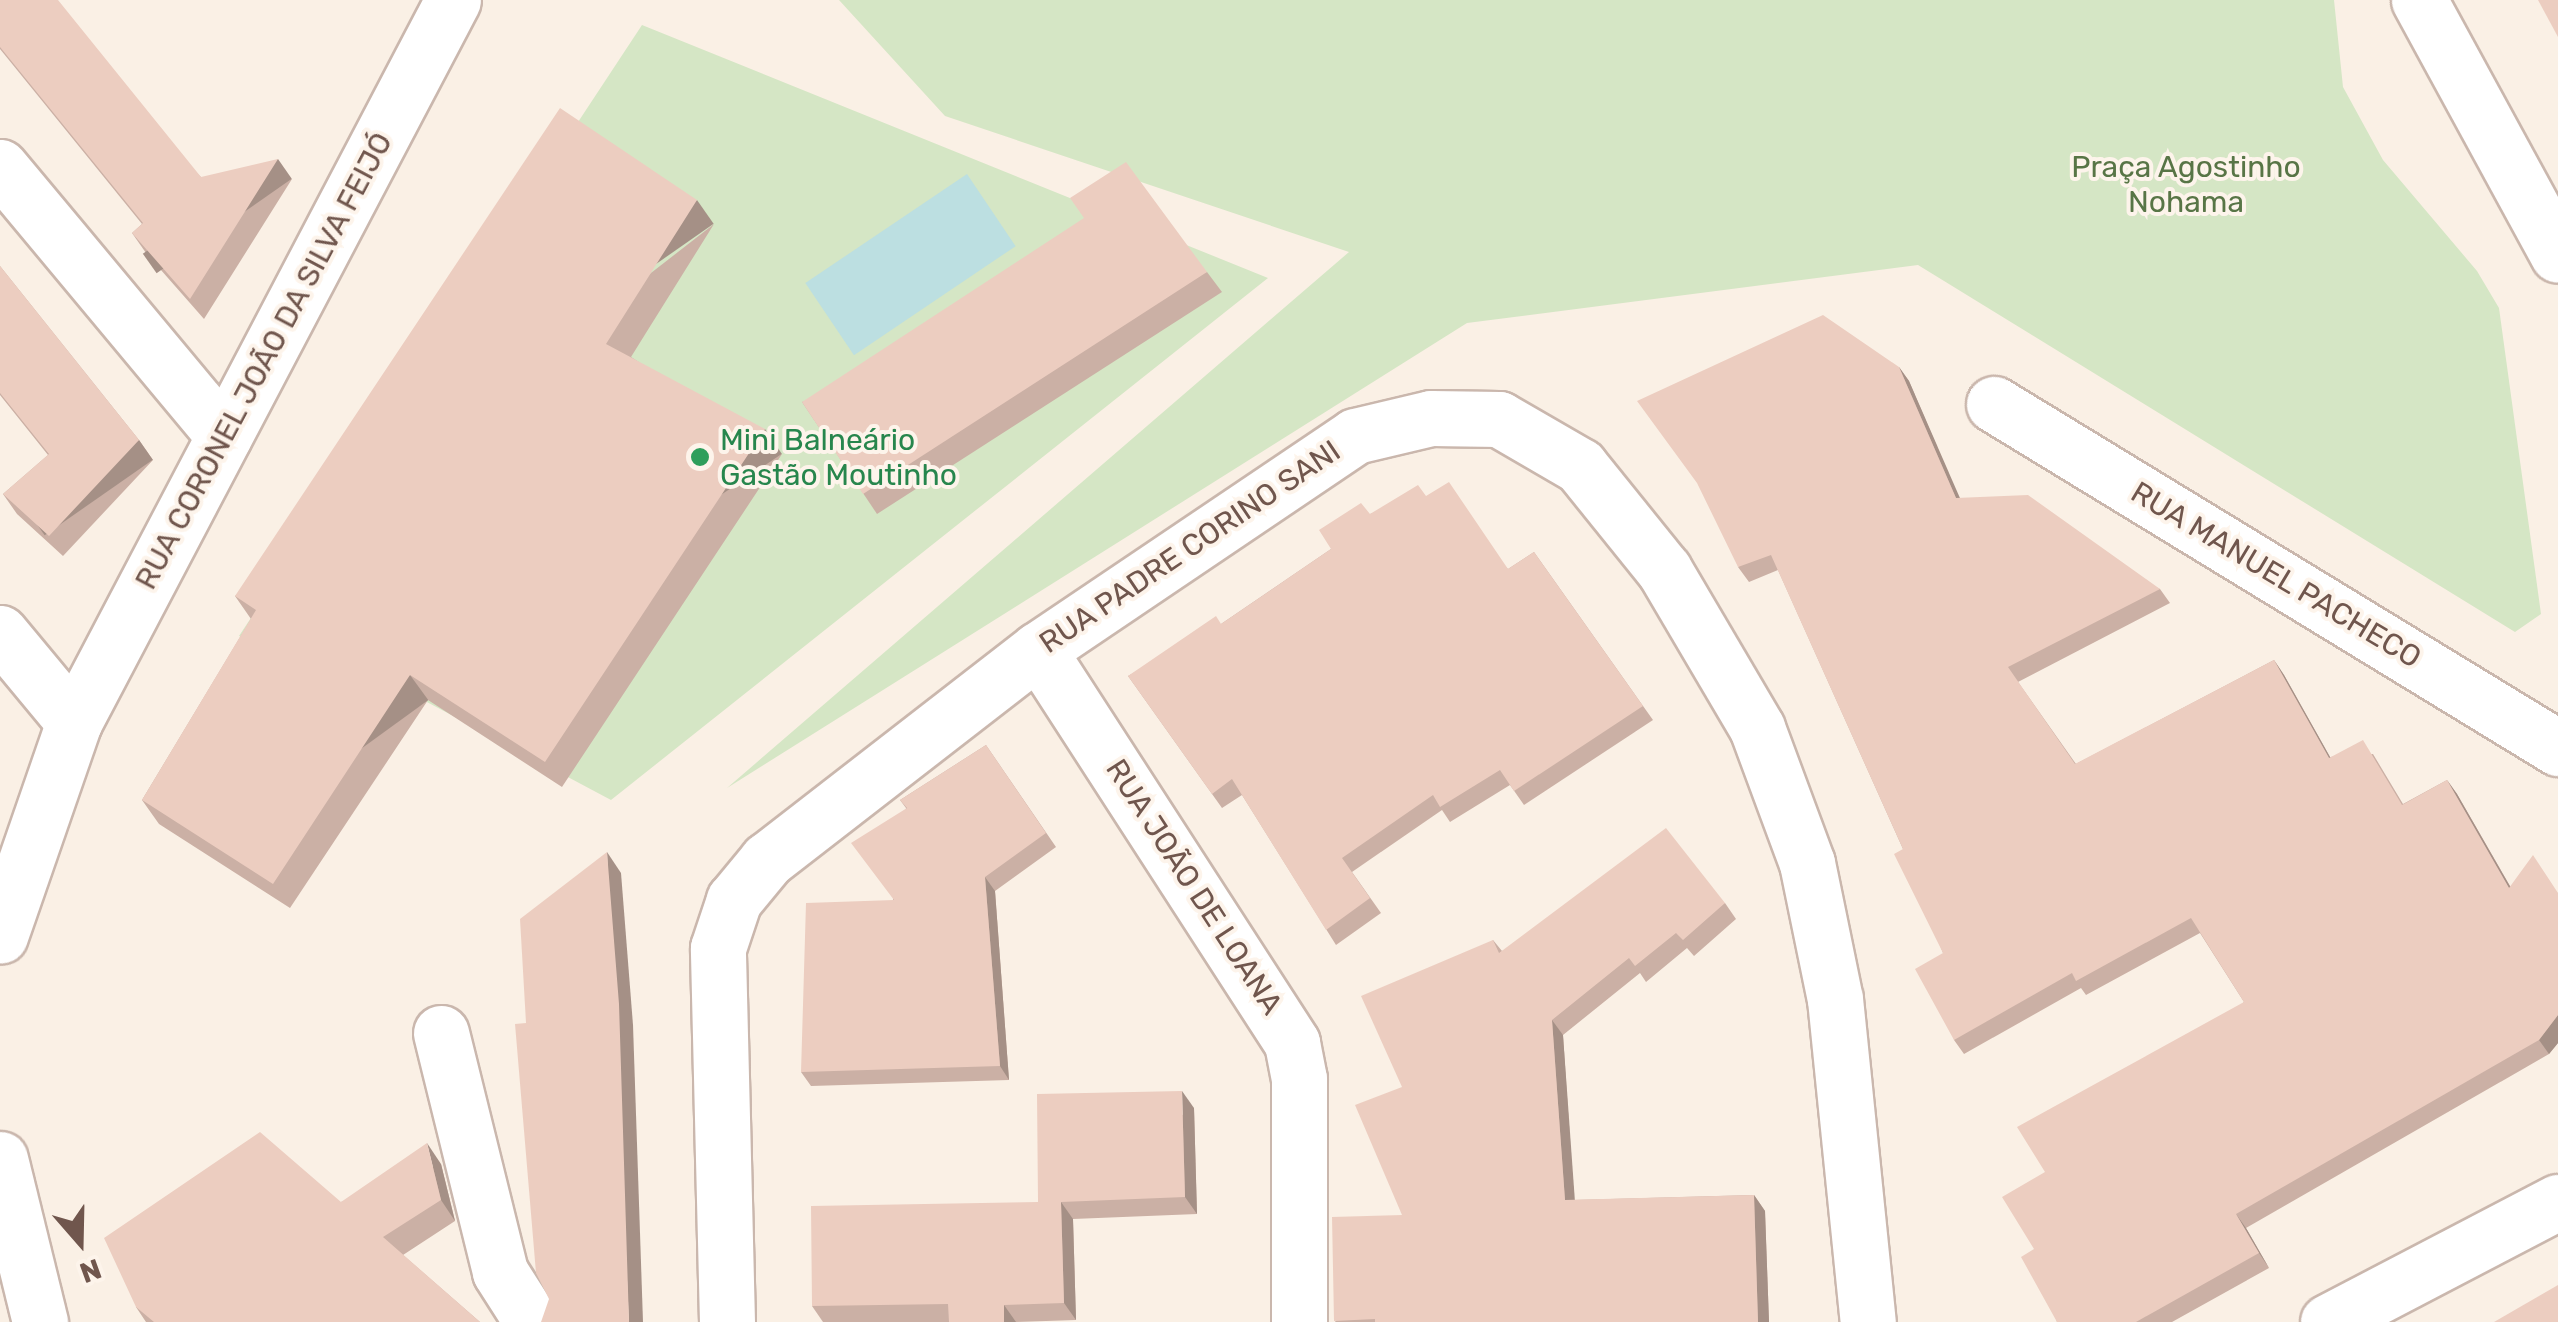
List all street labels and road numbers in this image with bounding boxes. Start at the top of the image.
street label: RUA CORONEL JOÃO DA SILVA FEIJÓ [127,125,401,597]
street label: RUA PADRE CORINO SANI [1032,433,1348,661]
street label: RUA MANUEL PACHECO [2124,474,2428,676]
street label: RUA JOÃO DE LOANA [1098,752,1290,1022]

